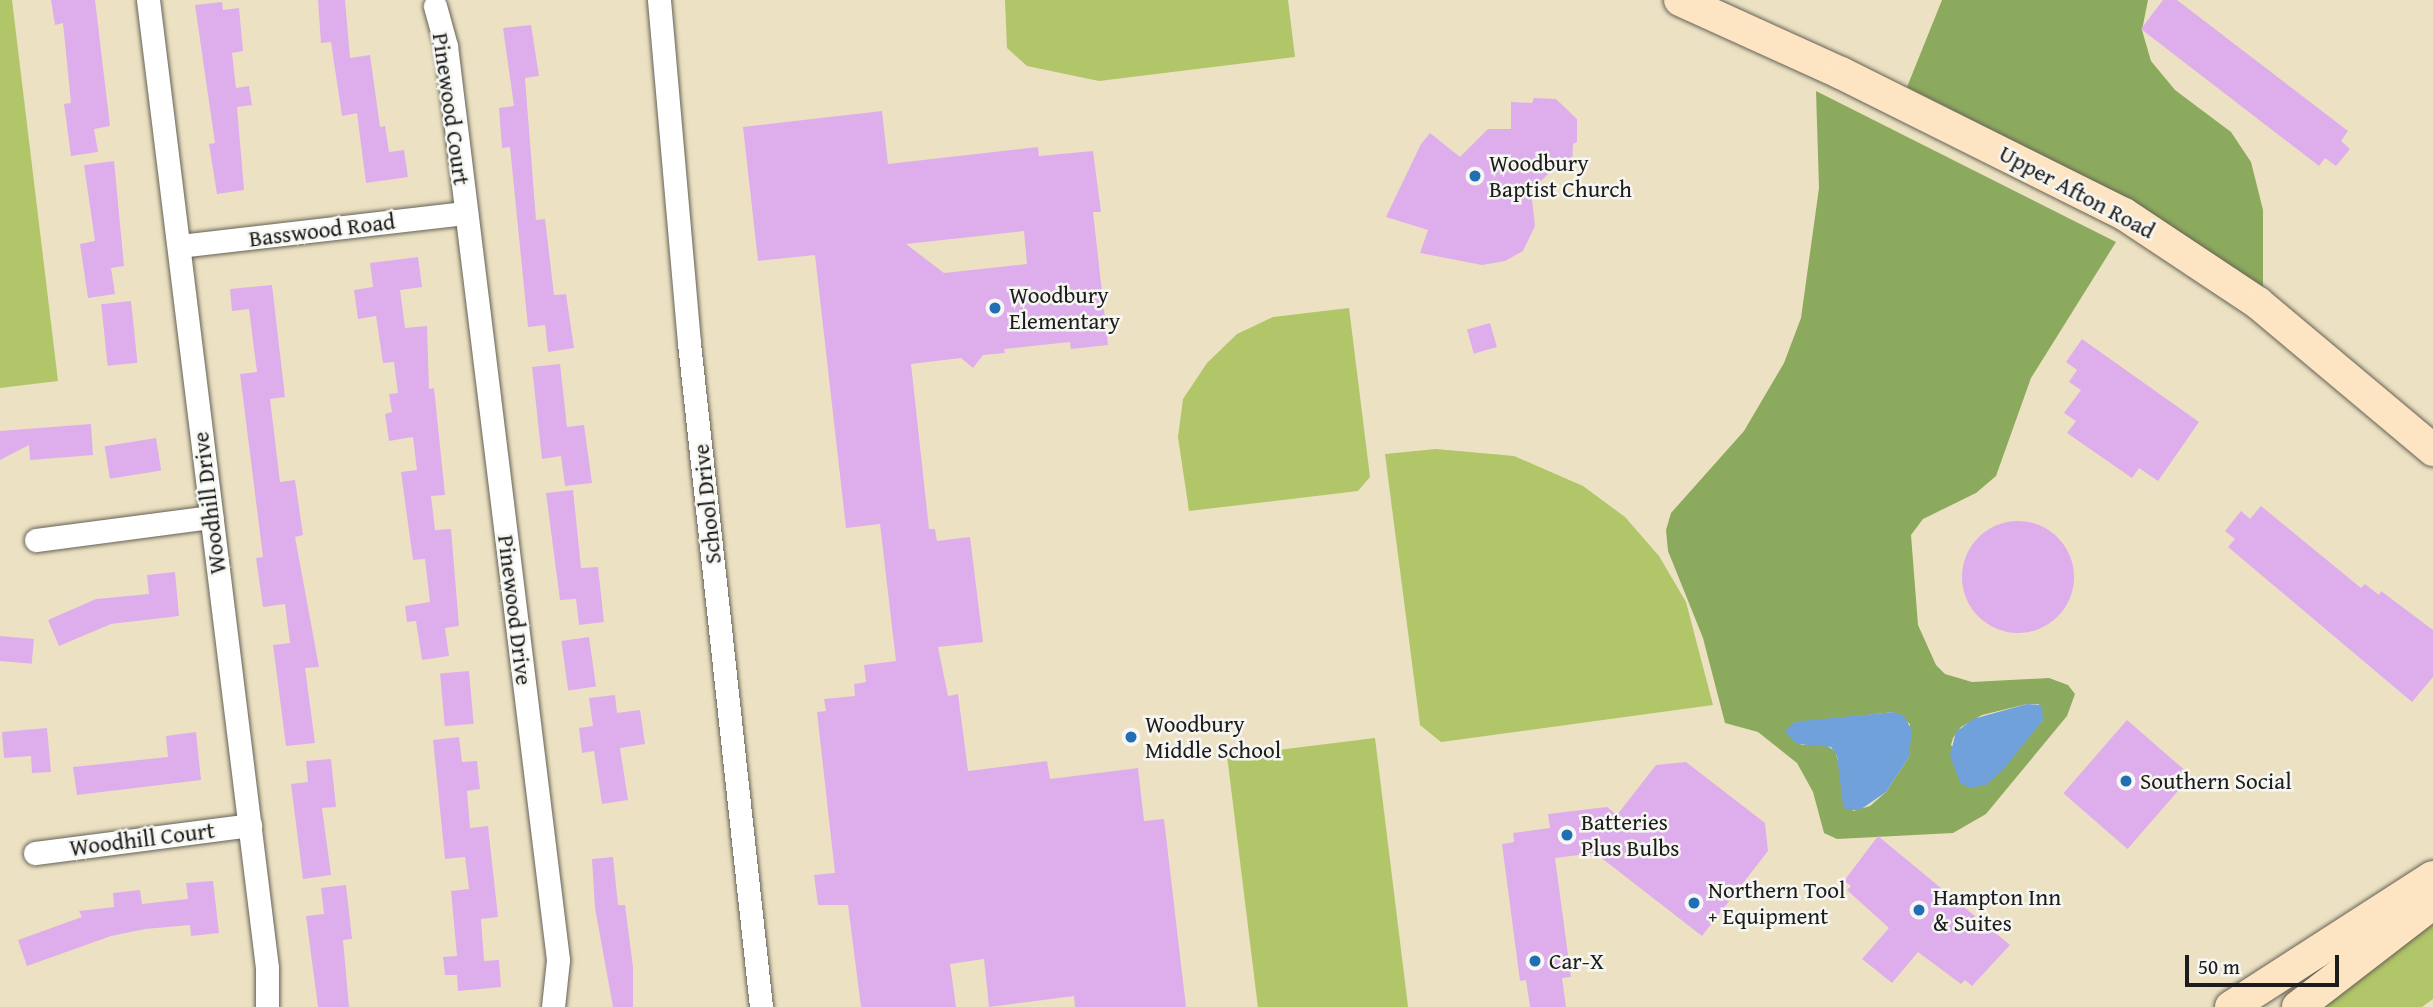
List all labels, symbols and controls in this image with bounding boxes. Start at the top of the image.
street label: Pinewood Court [427,31,475,187]
street label: Upper Afton Road [1994,139,2160,245]
place label: Woodbury Baptist Church [1489,149,1632,203]
marker: Woodbury Baptist Church [1467,168,1483,184]
street label: Basswood Road [247,207,397,253]
place label: Woodbury Elementary [1009,281,1120,335]
marker: Woodbury Elementary [987,300,1003,316]
street label: Woodhill Drive [187,430,231,576]
street label: School Drive [687,443,727,565]
street label: Pinewood Drive [492,533,538,687]
place label: Woodbury Middle School [1145,710,1281,764]
marker: Woodbury Middle School [1123,729,1139,745]
place label: Southern Social [2140,767,2292,795]
marker: Southern Social [2118,773,2134,789]
place label: Batteries Plus Bulbs [1581,808,1679,862]
street label: Woodhill Court [68,816,216,862]
marker: Batteries Plus Bulbs [1559,827,1575,843]
place label: Northern Tool + Equipment [1708,876,1845,930]
place label: Hampton Inn & Suites [1933,883,2061,937]
marker: Northern Tool + Equipment [1686,895,1702,911]
marker: Hampton Inn & Suites [1911,902,1927,918]
scale bar [2188,940,2342,984]
place label: Car-X [1549,947,1604,975]
text: 50 m [2198,951,2240,982]
marker: Car-X [1527,953,1543,969]

